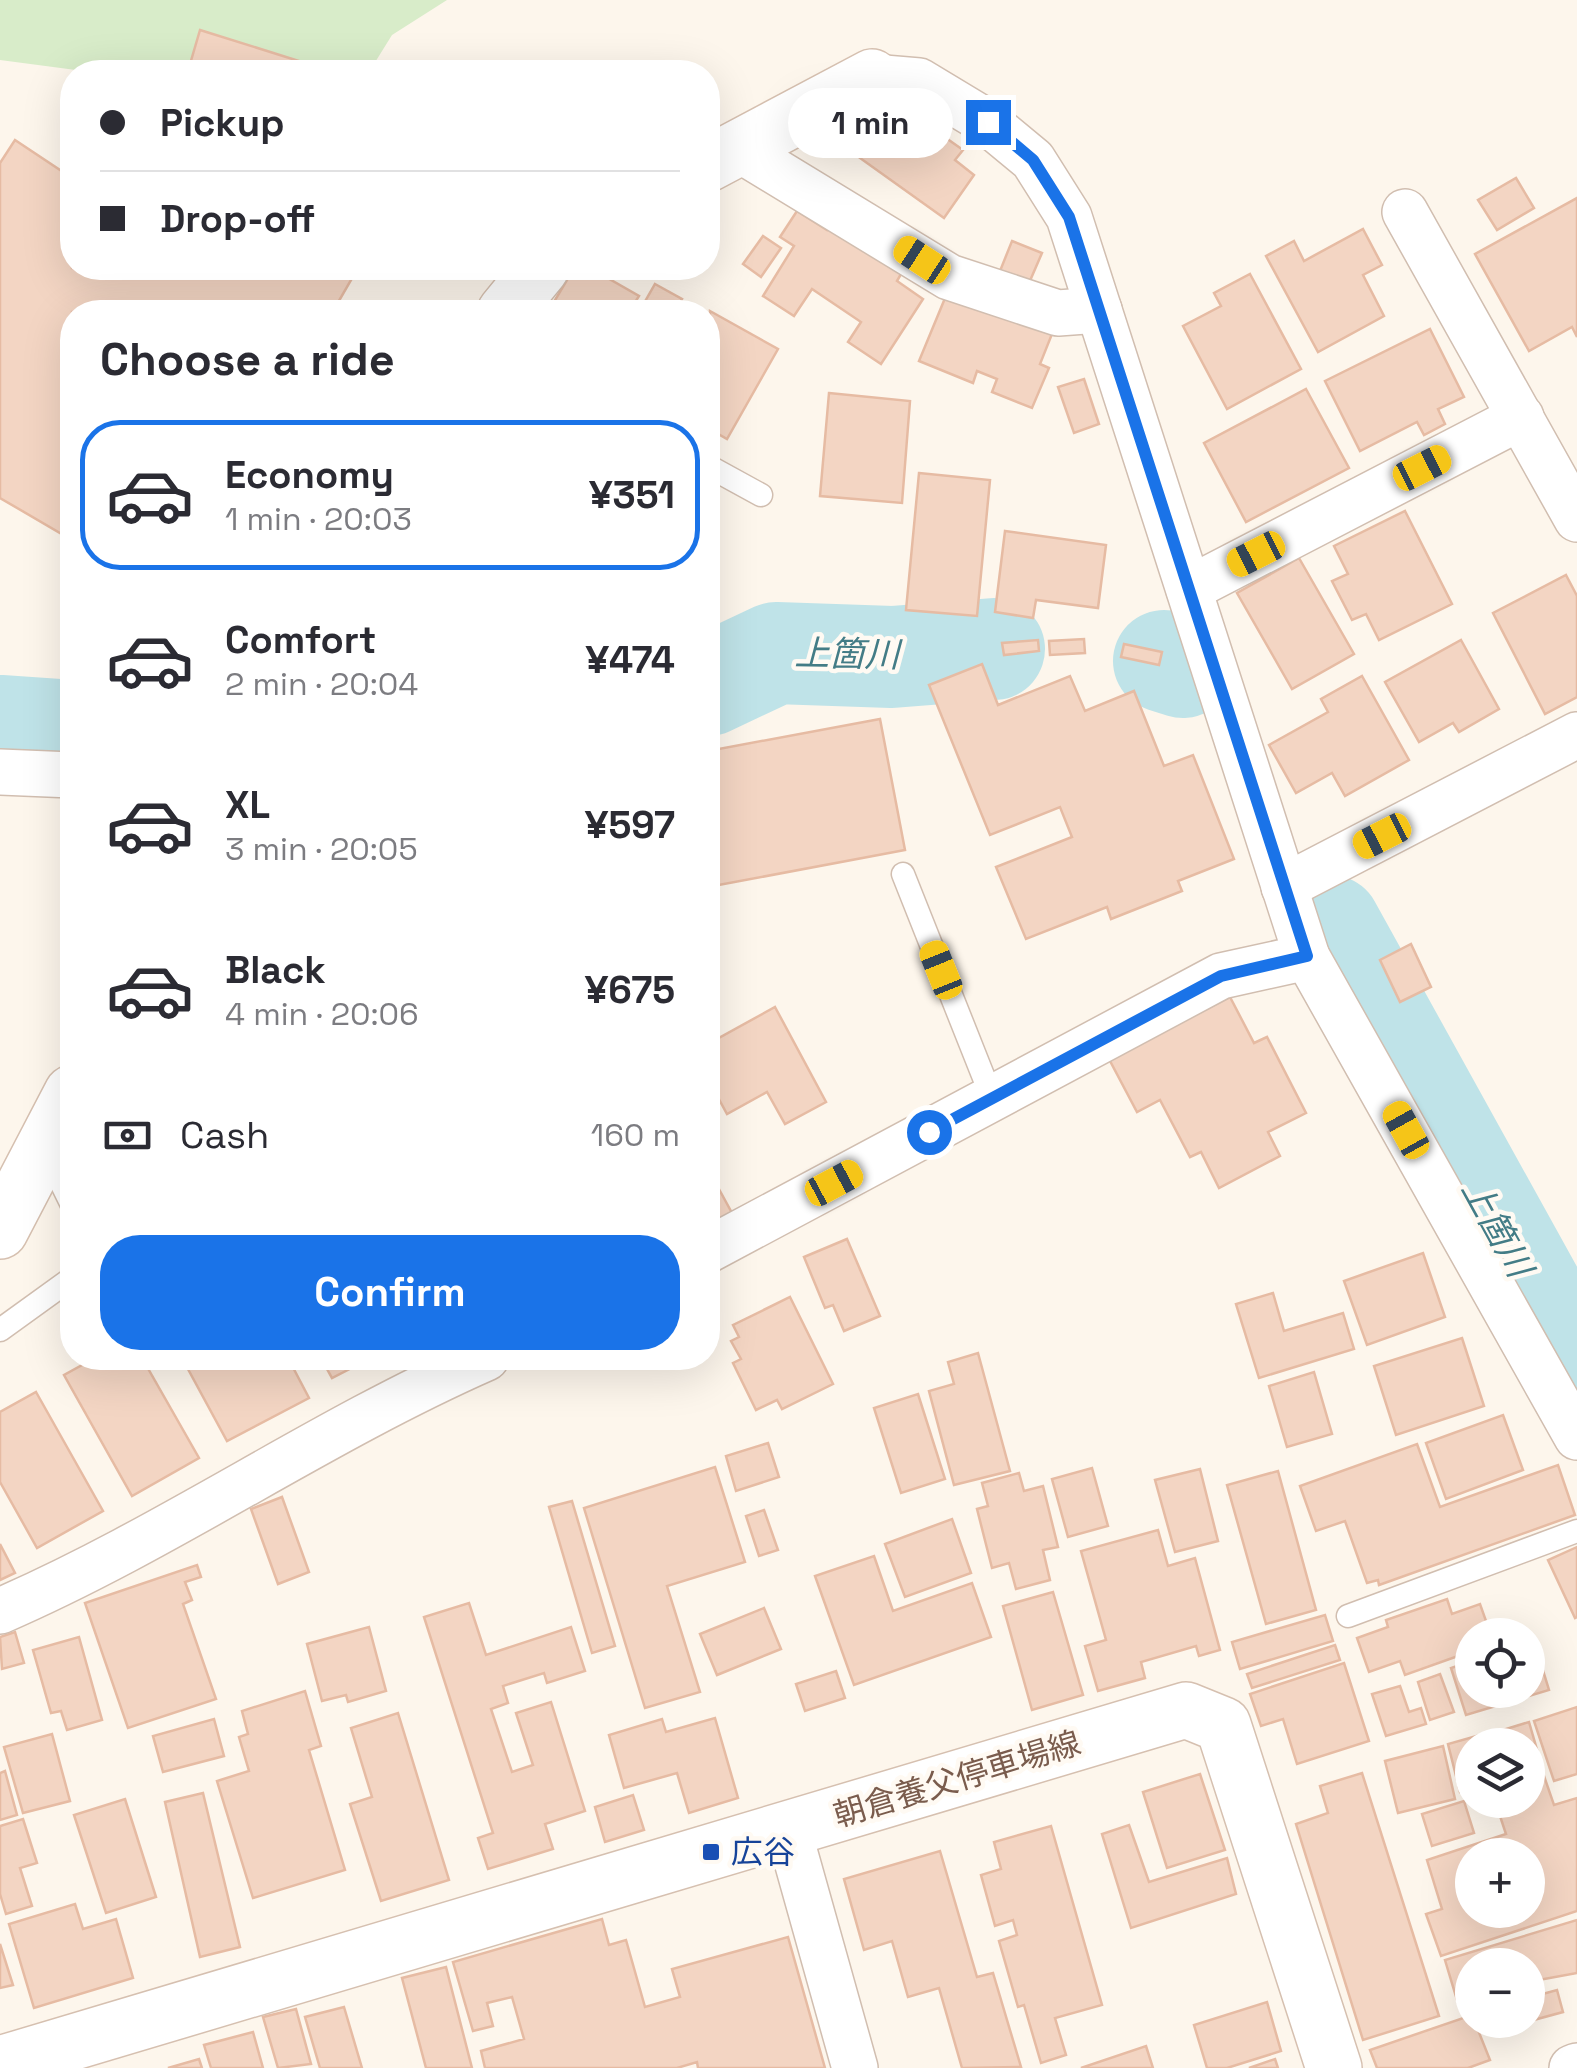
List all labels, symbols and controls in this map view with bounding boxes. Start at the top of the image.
callout: 1 min [788,87,953,157]
text: Pickup [160,99,284,147]
route end [966,100,1011,145]
text: 1 min [831,103,910,143]
text: Drop-off [160,195,315,243]
car [889,231,955,289]
text: Choose a ride [100,331,395,388]
car [1388,441,1456,495]
icon: car [105,450,195,540]
text: Economy [225,451,394,499]
text: ¥351 [589,471,675,519]
text: 1 min · 20:03 [225,499,412,539]
car [1222,527,1290,581]
icon: car [105,615,195,705]
text: Comfort [225,616,376,664]
water label: 上箇川 [794,631,904,677]
text: ¥474 [585,636,675,684]
text: 2 min · 20:04 [225,664,418,704]
icon: car [105,780,195,870]
text: XL [225,781,270,829]
text: ¥597 [585,801,675,849]
car [1348,809,1416,863]
text: 3 min · 20:05 [225,829,418,869]
car [916,937,966,1003]
icon: car [105,945,195,1035]
text: Black [225,946,326,994]
text: ¥675 [585,966,675,1014]
text: 4 min · 20:06 [225,994,419,1034]
car [1378,1096,1434,1164]
icon: cash [100,1108,155,1163]
route start [907,1110,952,1155]
text: Cash [180,1111,269,1159]
text: 160 m [591,1115,680,1155]
car [800,1156,868,1210]
water label: 上箇川 [1452,1171,1544,1288]
button: Confirm [100,1235,680,1350]
map controls [1455,1618,1545,2038]
button: locate [1455,1618,1545,1708]
street label: 朝倉養父停車場線 [829,1722,1085,1836]
button: layers [1455,1728,1545,1818]
place label: 広谷 [731,1832,795,1872]
button: + [1455,1838,1545,1928]
marker: 広谷 [700,1841,722,1863]
button: − [1455,1948,1545,2038]

